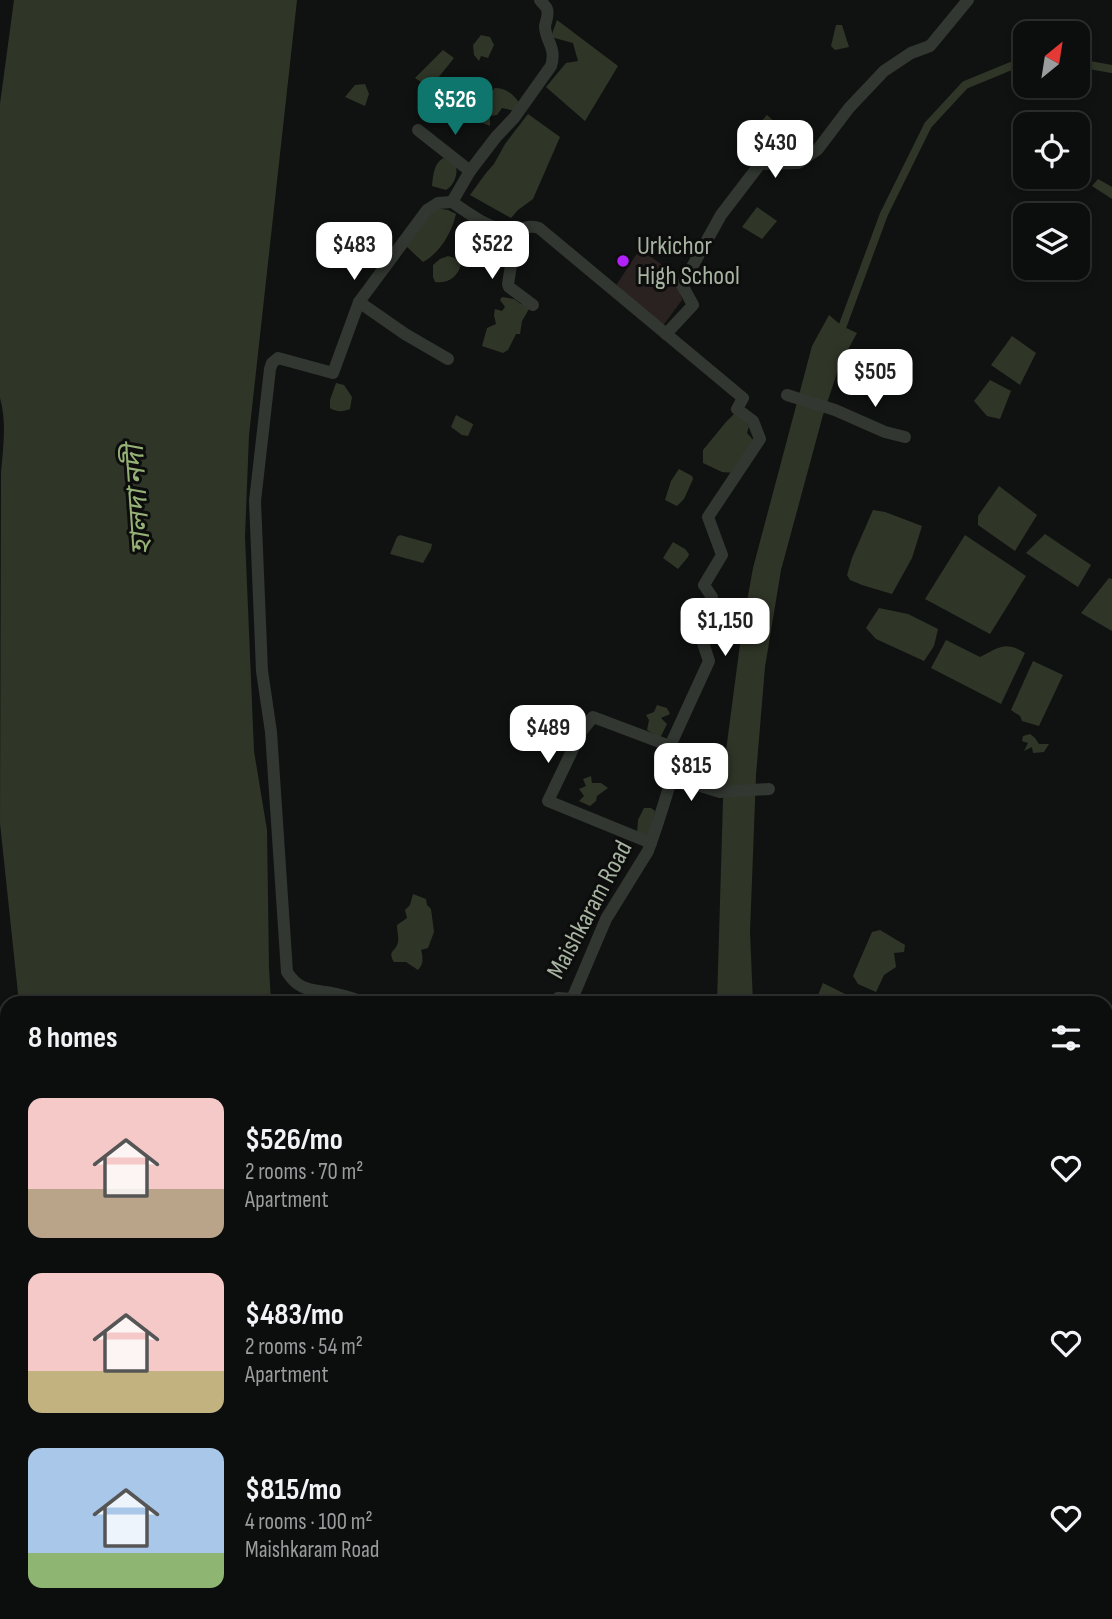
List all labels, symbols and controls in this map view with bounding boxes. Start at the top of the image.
north arrow [1013,21,1090,98]
map controls [1013,21,1090,280]
pin: $526 [414,78,496,137]
text: $526 [434,86,476,114]
button: locate [1013,112,1090,189]
pin: $430 [734,120,816,180]
text: $430 [753,129,797,157]
button: layers [1013,203,1090,280]
pin: $483 [313,222,395,282]
pin: $522 [451,222,533,281]
text: $522 [471,230,513,258]
text: $483 [332,231,376,259]
place label: Urkichor High School [637,231,740,292]
marker: Urkichor High School [615,253,631,269]
pin: $505 [834,350,916,409]
text: $505 [854,358,896,386]
water label: হালদা নদী [116,438,158,556]
pin: $1,150 [668,598,782,658]
text: $1,150 [697,607,753,635]
pin: $489 [507,706,589,765]
text: $489 [526,714,570,742]
pin: $815 [650,744,732,803]
text: $815 [670,752,712,780]
street label: Maishkaram Road [541,836,639,984]
icon: filters [1047,1019,1085,1057]
text: 8 homes [28,1020,117,1056]
text: $526/mo [245,1122,343,1158]
icon: home [84,1126,168,1210]
icon: heart [1047,1149,1085,1187]
text: 2 rooms · 70 m² [245,1158,363,1186]
text: Apartment [245,1186,329,1214]
text: $483/mo [245,1297,344,1333]
icon: home [84,1301,168,1385]
icon: heart [1047,1324,1085,1362]
text: 2 rooms · 54 m² [245,1333,363,1361]
text: Apartment [245,1361,329,1389]
text: $815/mo [245,1472,341,1508]
icon: home [84,1476,168,1560]
icon: heart [1047,1499,1085,1537]
text: 4 rooms · 100 m² [245,1508,373,1536]
text: Maishkaram Road [245,1536,379,1564]

